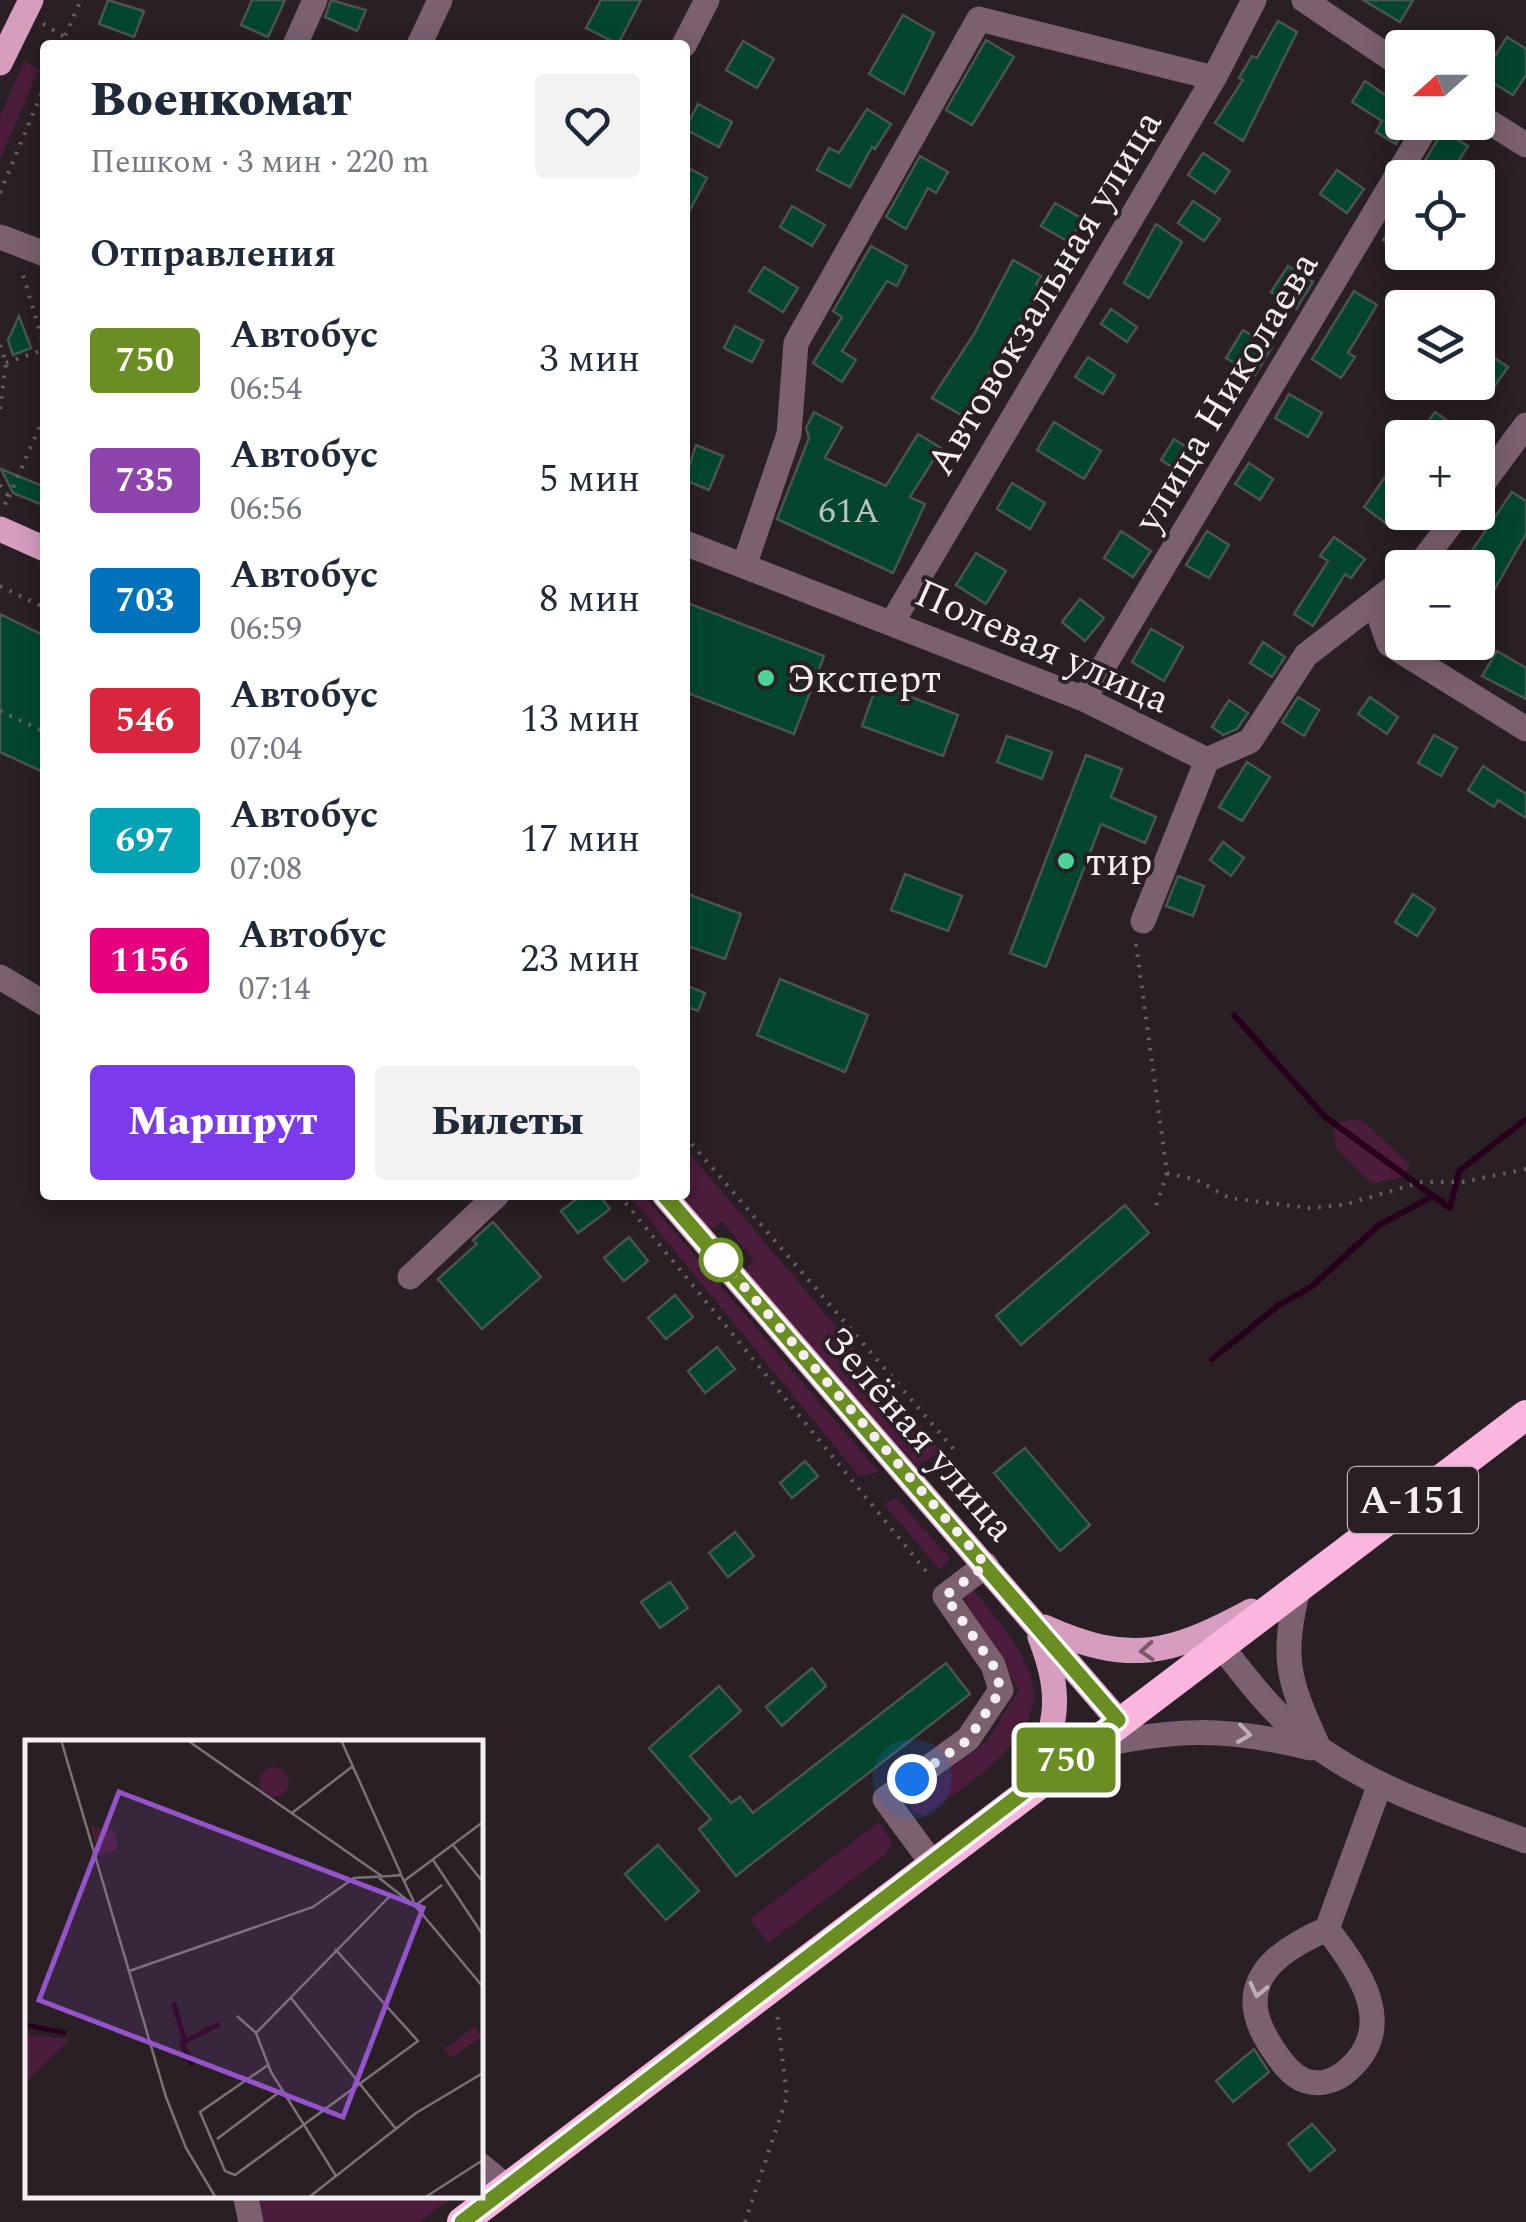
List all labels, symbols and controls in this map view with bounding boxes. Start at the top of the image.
north arrow [1385,30,1495,140]
map controls [1385,30,1495,660]
text: Военкомат [90,64,352,137]
button: heart [535,73,640,178]
street label: Автовокзальная улица [911,98,1179,488]
text: Пешком · 3 мин · 220 m [90,138,430,187]
button: locate [1385,160,1495,270]
text: Отправления [90,226,336,284]
street label: улица Николаева [1118,240,1336,545]
button: layers [1385,290,1495,400]
text: Автобус [230,307,378,365]
text: 3 мин [539,331,640,389]
text: 750 [116,334,174,387]
text: 06:54 [230,365,302,414]
button: + [1385,420,1495,530]
text: Автобус [230,427,378,485]
text: 5 мин [539,451,640,509]
text: 735 [116,454,174,507]
text: 06:56 [230,485,302,534]
house number: 61А [818,485,880,538]
text: Автобус [230,547,378,605]
button: − [1385,550,1495,660]
street label: Полевая улица [905,564,1180,731]
text: 8 мин [539,571,640,629]
text: 703 [116,574,174,627]
text: 06:59 [230,605,302,654]
place label: Эксперт [786,650,941,711]
text: Автобус [230,667,378,725]
marker: Эксперт [755,667,777,689]
text: 13 мин [520,691,640,749]
text: 546 [116,694,174,747]
text: 07:04 [230,725,302,774]
text: Автобус [230,787,378,845]
text: 17 мин [520,811,640,869]
text: 697 [116,814,174,867]
place label: тир [1086,833,1152,894]
text: 07:08 [230,845,302,894]
marker: тир [1055,850,1077,872]
text: Автобус [239,907,387,965]
text: 23 мин [520,931,640,989]
text: 1156 [110,934,189,987]
text: 07:14 [239,965,311,1014]
button: Маршрут [90,1065,355,1180]
button: Билеты [375,1065,640,1180]
unlabelled marker [700,1239,742,1281]
street label: Зелёная улица [807,1313,1030,1556]
road number: А-151 [1348,1467,1478,1533]
one-way arrow [1139,1640,1155,1662]
one-way arrow [1237,1723,1253,1744]
line badge: 750 [1008,1728,1124,1792]
text: 750 [1037,1734,1095,1787]
inset map [25,1740,482,2197]
your location [887,1754,937,1804]
one-way arrow [1249,1982,1270,1999]

